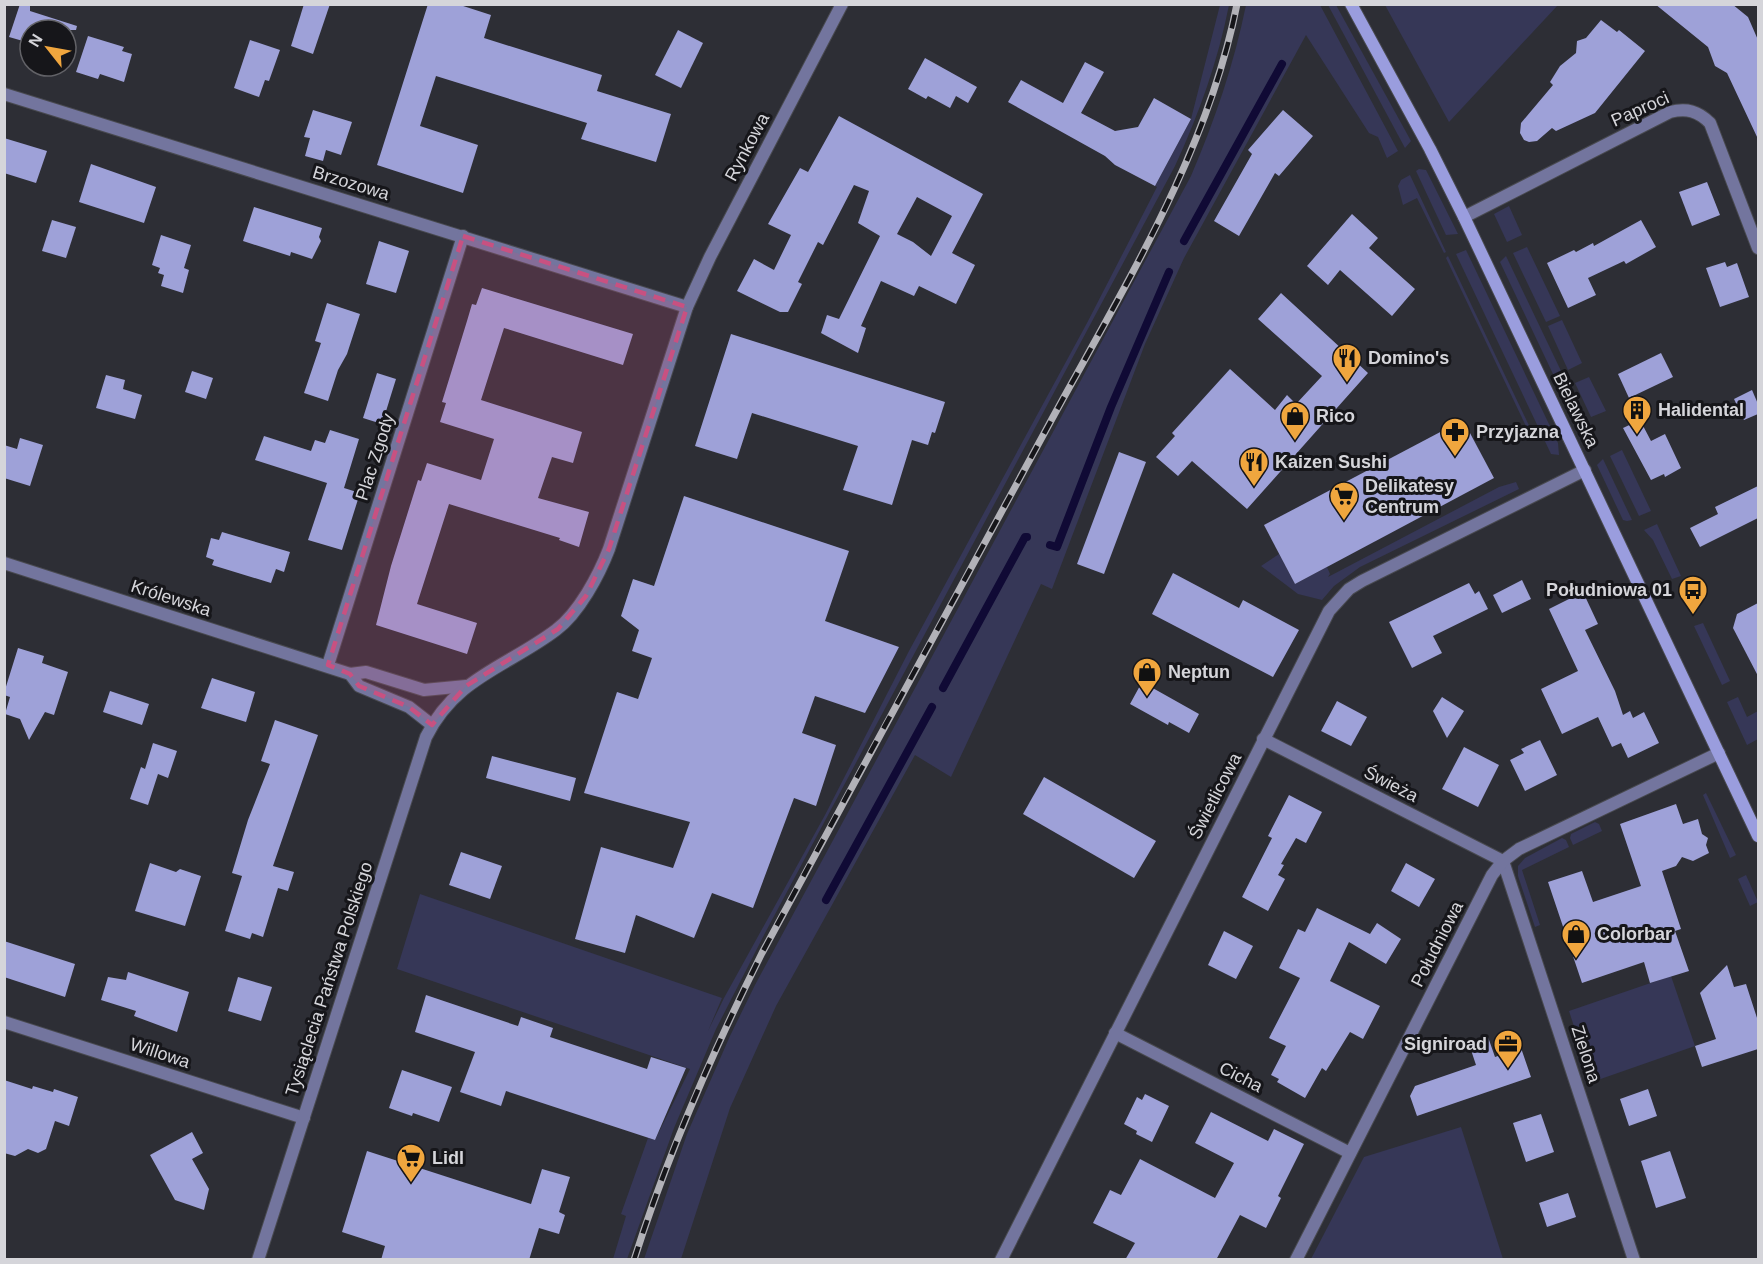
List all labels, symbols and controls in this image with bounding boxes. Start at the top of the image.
north arrow [18,18,78,78]
text: N [25,31,46,50]
street label: Paproci [1608,87,1672,131]
street label: Rynkowa [721,109,774,184]
street label: Brzozowa [310,162,393,204]
restaurant icon: Domino's [1331,342,1363,384]
place label: Domino's [1368,348,1449,368]
street label: Bielawska [1549,369,1603,452]
building icon: Halidental [1621,394,1653,436]
shop icon: Rico [1279,400,1311,442]
place label: Halidental [1658,400,1744,420]
place label: Rico [1316,406,1355,426]
street label: Plac Zgody [352,411,398,503]
pharmacy icon: Przyjazna [1439,416,1471,458]
place label: Przyjazna [1476,422,1560,442]
restaurant icon: Kaizen Sushi [1238,446,1270,488]
place label: Kaizen Sushi [1275,452,1387,472]
place label: Delikatesy Centrum [1365,476,1454,517]
supermarket icon: Delikatesy Centrum [1328,480,1360,522]
bus stop icon: Południowa 01 [1677,574,1709,616]
street label: Królewska [128,576,215,621]
place label: Południowa 01 [1546,580,1672,600]
shop icon: Neptun [1131,656,1163,698]
place label: Neptun [1168,662,1230,682]
street label: Świetlicowa [1184,748,1246,842]
street label: Świeża [1361,761,1423,807]
street label: Tysiąclecia Państwa Polskiego [282,859,376,1099]
street label: Południowa [1407,897,1467,990]
shop icon: Colorbar [1560,918,1592,960]
place label: Colorbar [1597,924,1672,944]
street label: Zielona [1567,1023,1605,1086]
office icon: Signiroad [1492,1028,1524,1070]
street label: Willowa [127,1034,194,1072]
place label: Signiroad [1404,1034,1487,1054]
street label: Cicha [1216,1058,1267,1097]
supermarket icon: Lidl [395,1142,427,1184]
place label: Lidl [432,1148,464,1168]

